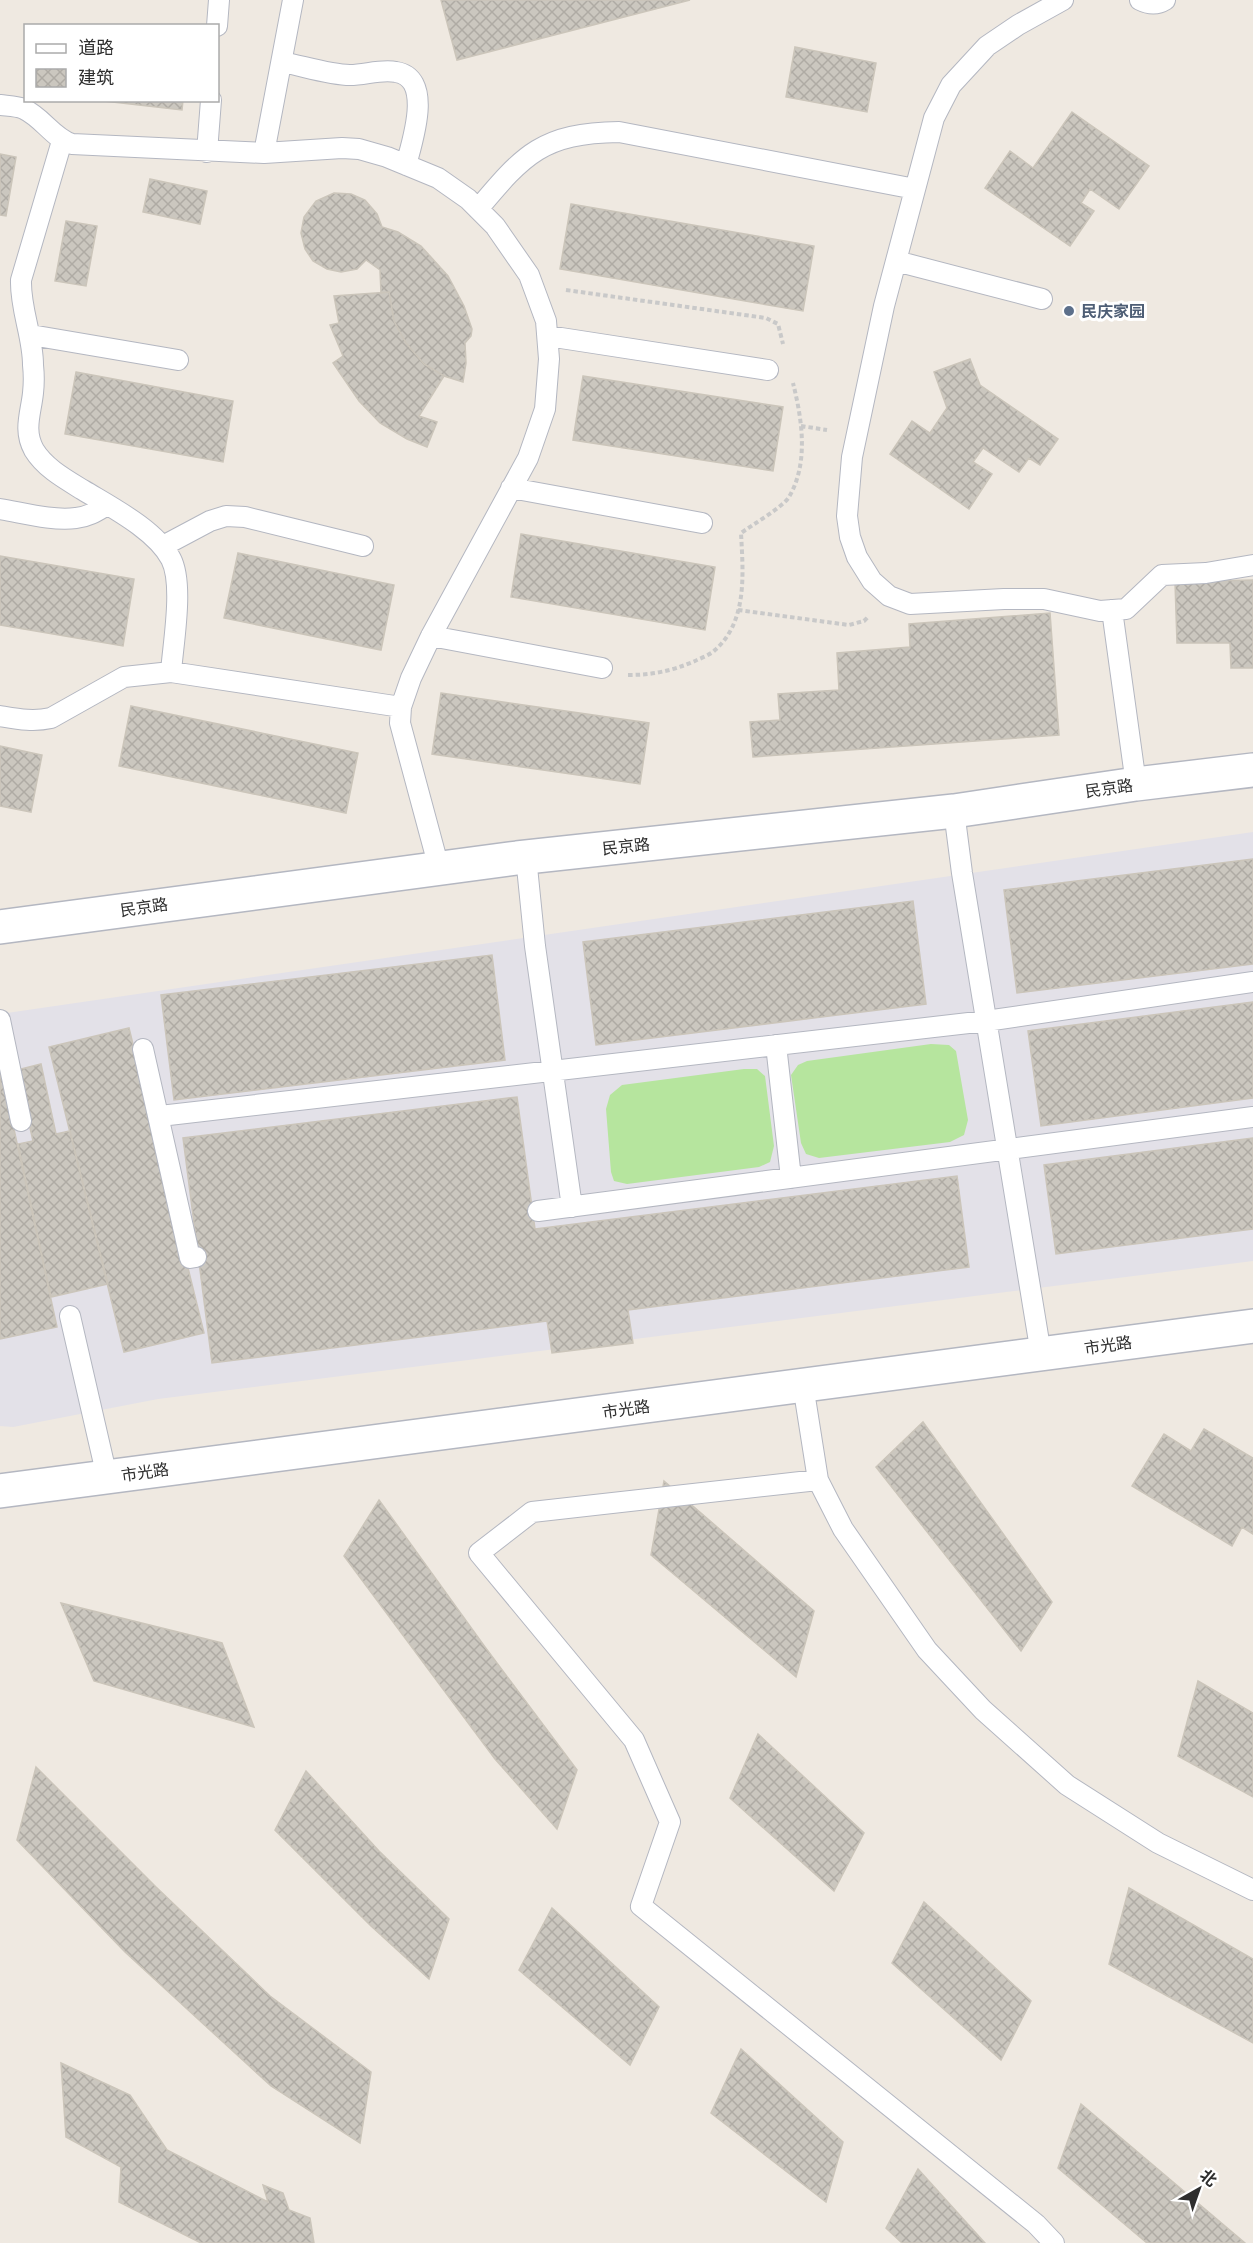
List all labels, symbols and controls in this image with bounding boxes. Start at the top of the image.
legend [24,24,219,102]
text: 道路 [78,37,114,58]
text: 建筑 [78,67,114,88]
place label: 民庆家园 [1081,302,1145,321]
marker: 民庆家园 [1062,304,1076,318]
street label: 民京路 [1084,776,1134,801]
street label: 民京路 [601,835,651,858]
street label: 民京路 [119,895,169,920]
street label: 市光路 [1083,1333,1133,1358]
street label: 市光路 [601,1397,651,1422]
street label: 市光路 [120,1460,170,1485]
north arrow [1169,2159,1229,2219]
text: 北 [1196,2165,1221,2190]

